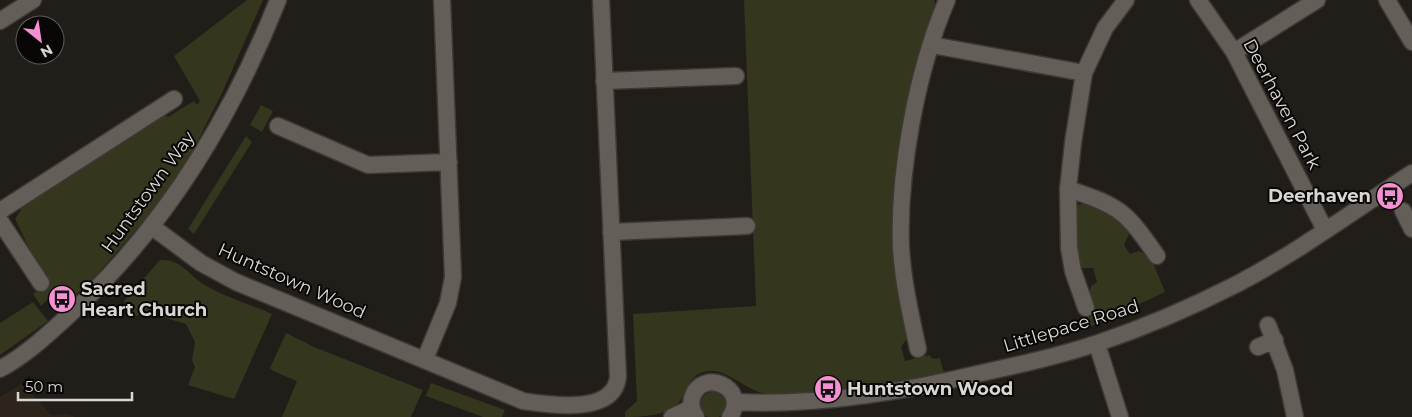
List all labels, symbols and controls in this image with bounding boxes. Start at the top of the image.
north arrow [15,15,65,65]
street label: Deerhaven Park [1238,35,1326,173]
text: N [37,41,56,62]
street label: Huntstown Way [97,127,200,257]
bus stop icon: Deerhaven [1375,181,1405,211]
place label: Deerhaven [1268,185,1371,207]
street label: Huntstown Wood [215,239,369,323]
place label: Sacred Heart Church [81,278,207,321]
bus stop icon: Sacred Heart Church [47,284,77,314]
street label: Littlepace Road [1000,295,1142,357]
scale bar [18,370,131,402]
bus stop icon: Huntstown Wood [813,374,843,404]
text: 50 m [25,377,63,396]
place label: Huntstown Wood [847,378,1013,400]

